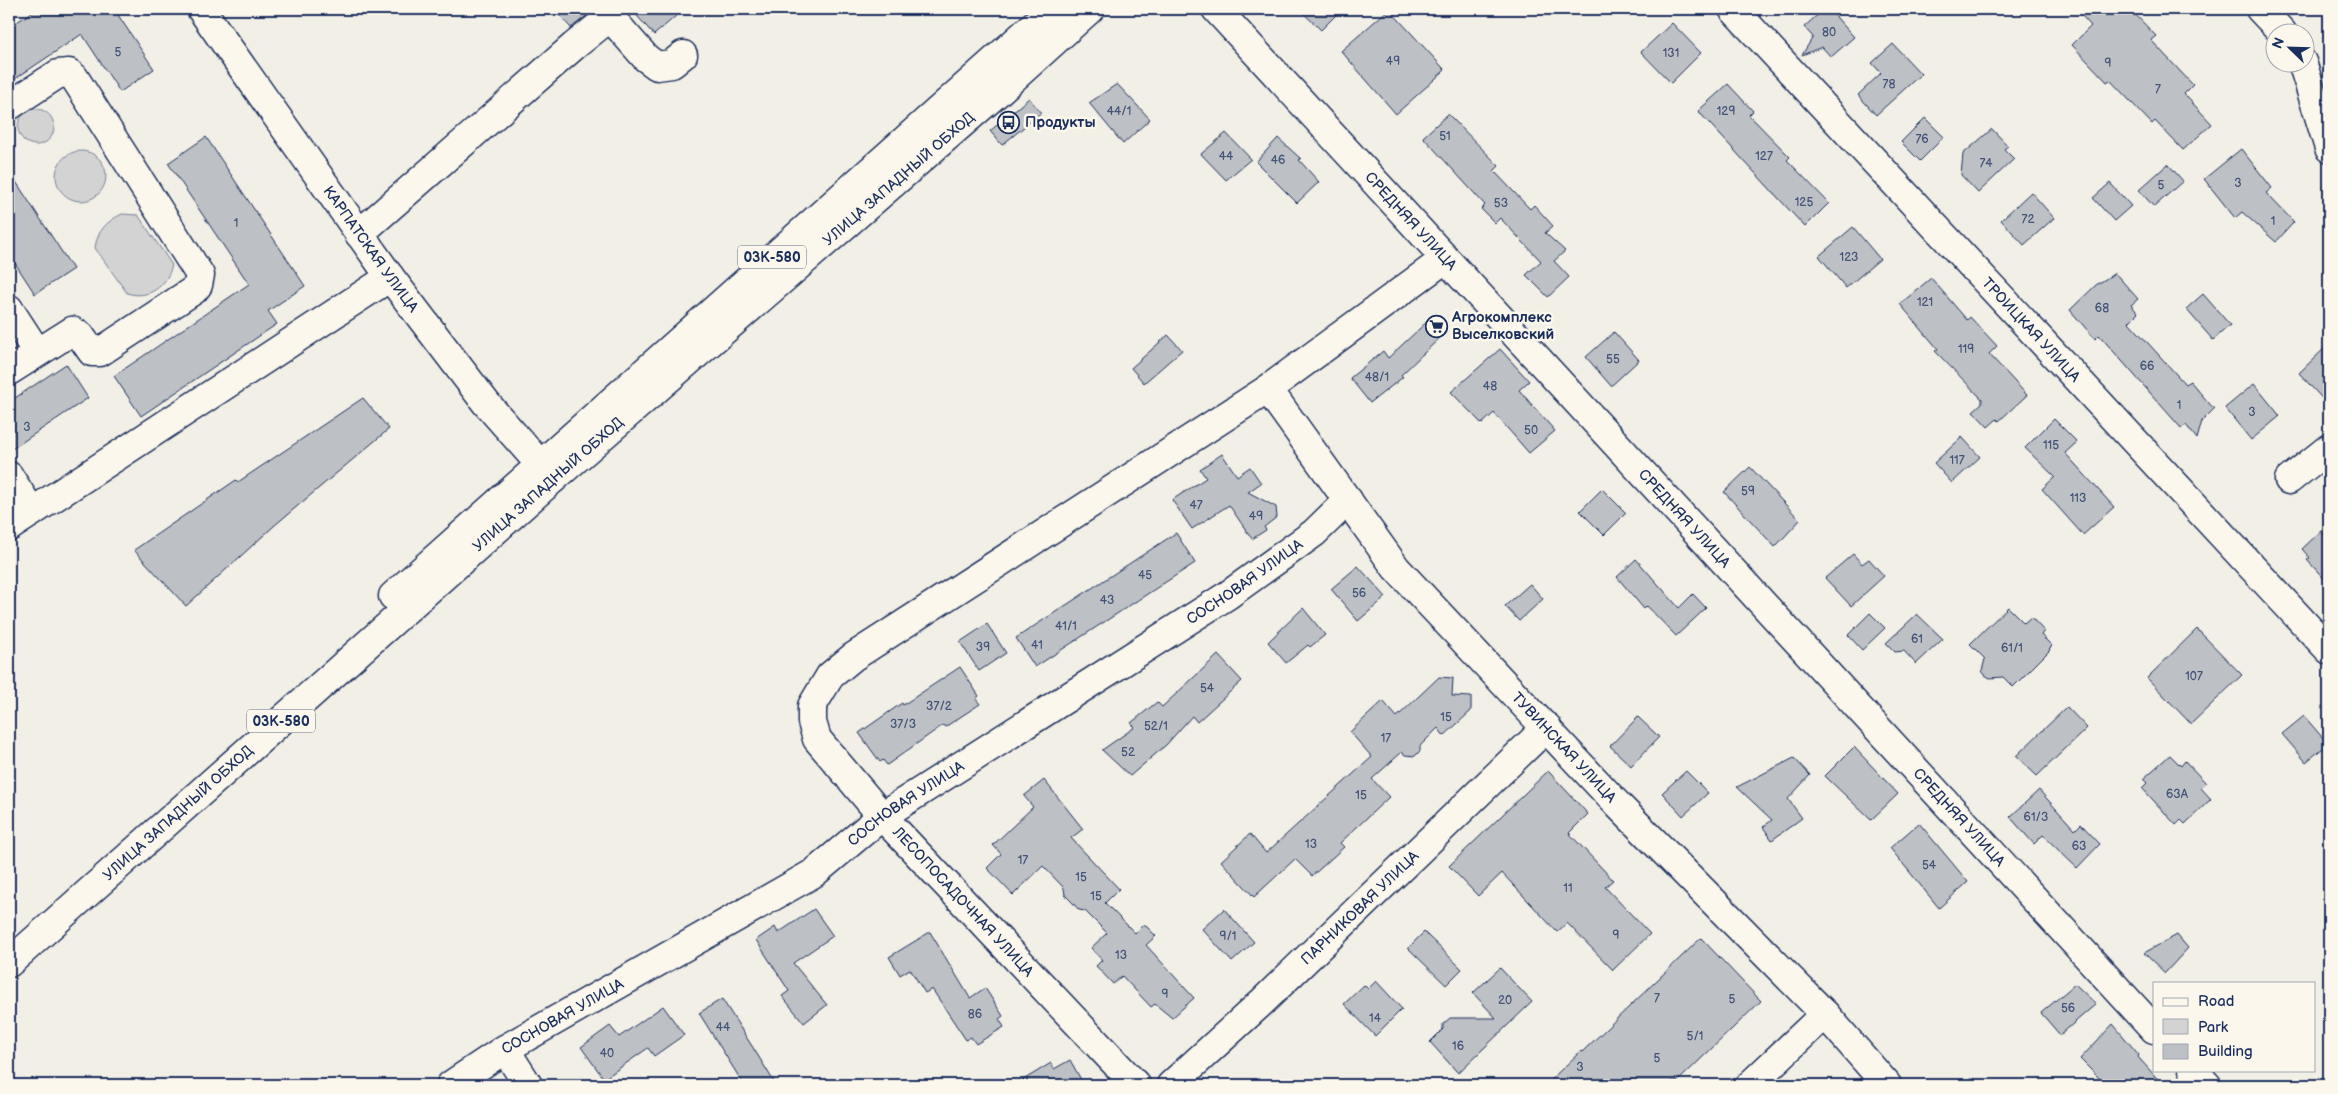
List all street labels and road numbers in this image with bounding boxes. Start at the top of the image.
street label: УЛИЦА ЗАПАДНЫЙ ОБХОД [819,107,979,250]
street label: СРЕДНЯЯ УЛИЦА [1361,168,1462,275]
street label: КАРПАТСКАЯ УЛИЦА [319,182,423,317]
road number: 03К-580 [738,246,806,268]
street label: ТРОИЦКАЯ УЛИЦА [1978,273,2085,387]
street label: УЛИЦА ЗАПАДНЫЙ ОБХОД [469,412,628,556]
street label: СРЕДНЯЯ УЛИЦА [1634,465,1735,572]
street label: СОСНОВАЯ УЛИЦА [1183,534,1307,629]
street label: ТУВИНСКАЯ УЛИЦА [1508,688,1621,807]
road number: 03К-580 [247,709,315,732]
street label: УЛИЦА ЗАПАДНЫЙ ОБХОД [99,741,257,885]
street label: СОСНОВАЯ УЛИЦА [844,756,968,850]
street label: СРЕДНЯЯ УЛИЦА [1909,764,2010,871]
street label: ЛЕСОПОСАДОЧНАЯ УЛИЦА [888,822,1038,982]
street label: ПАРНИКОВАЯ УЛИЦА [1297,846,1423,969]
street label: СОСНОВАЯ УЛИЦА [498,974,628,1059]

